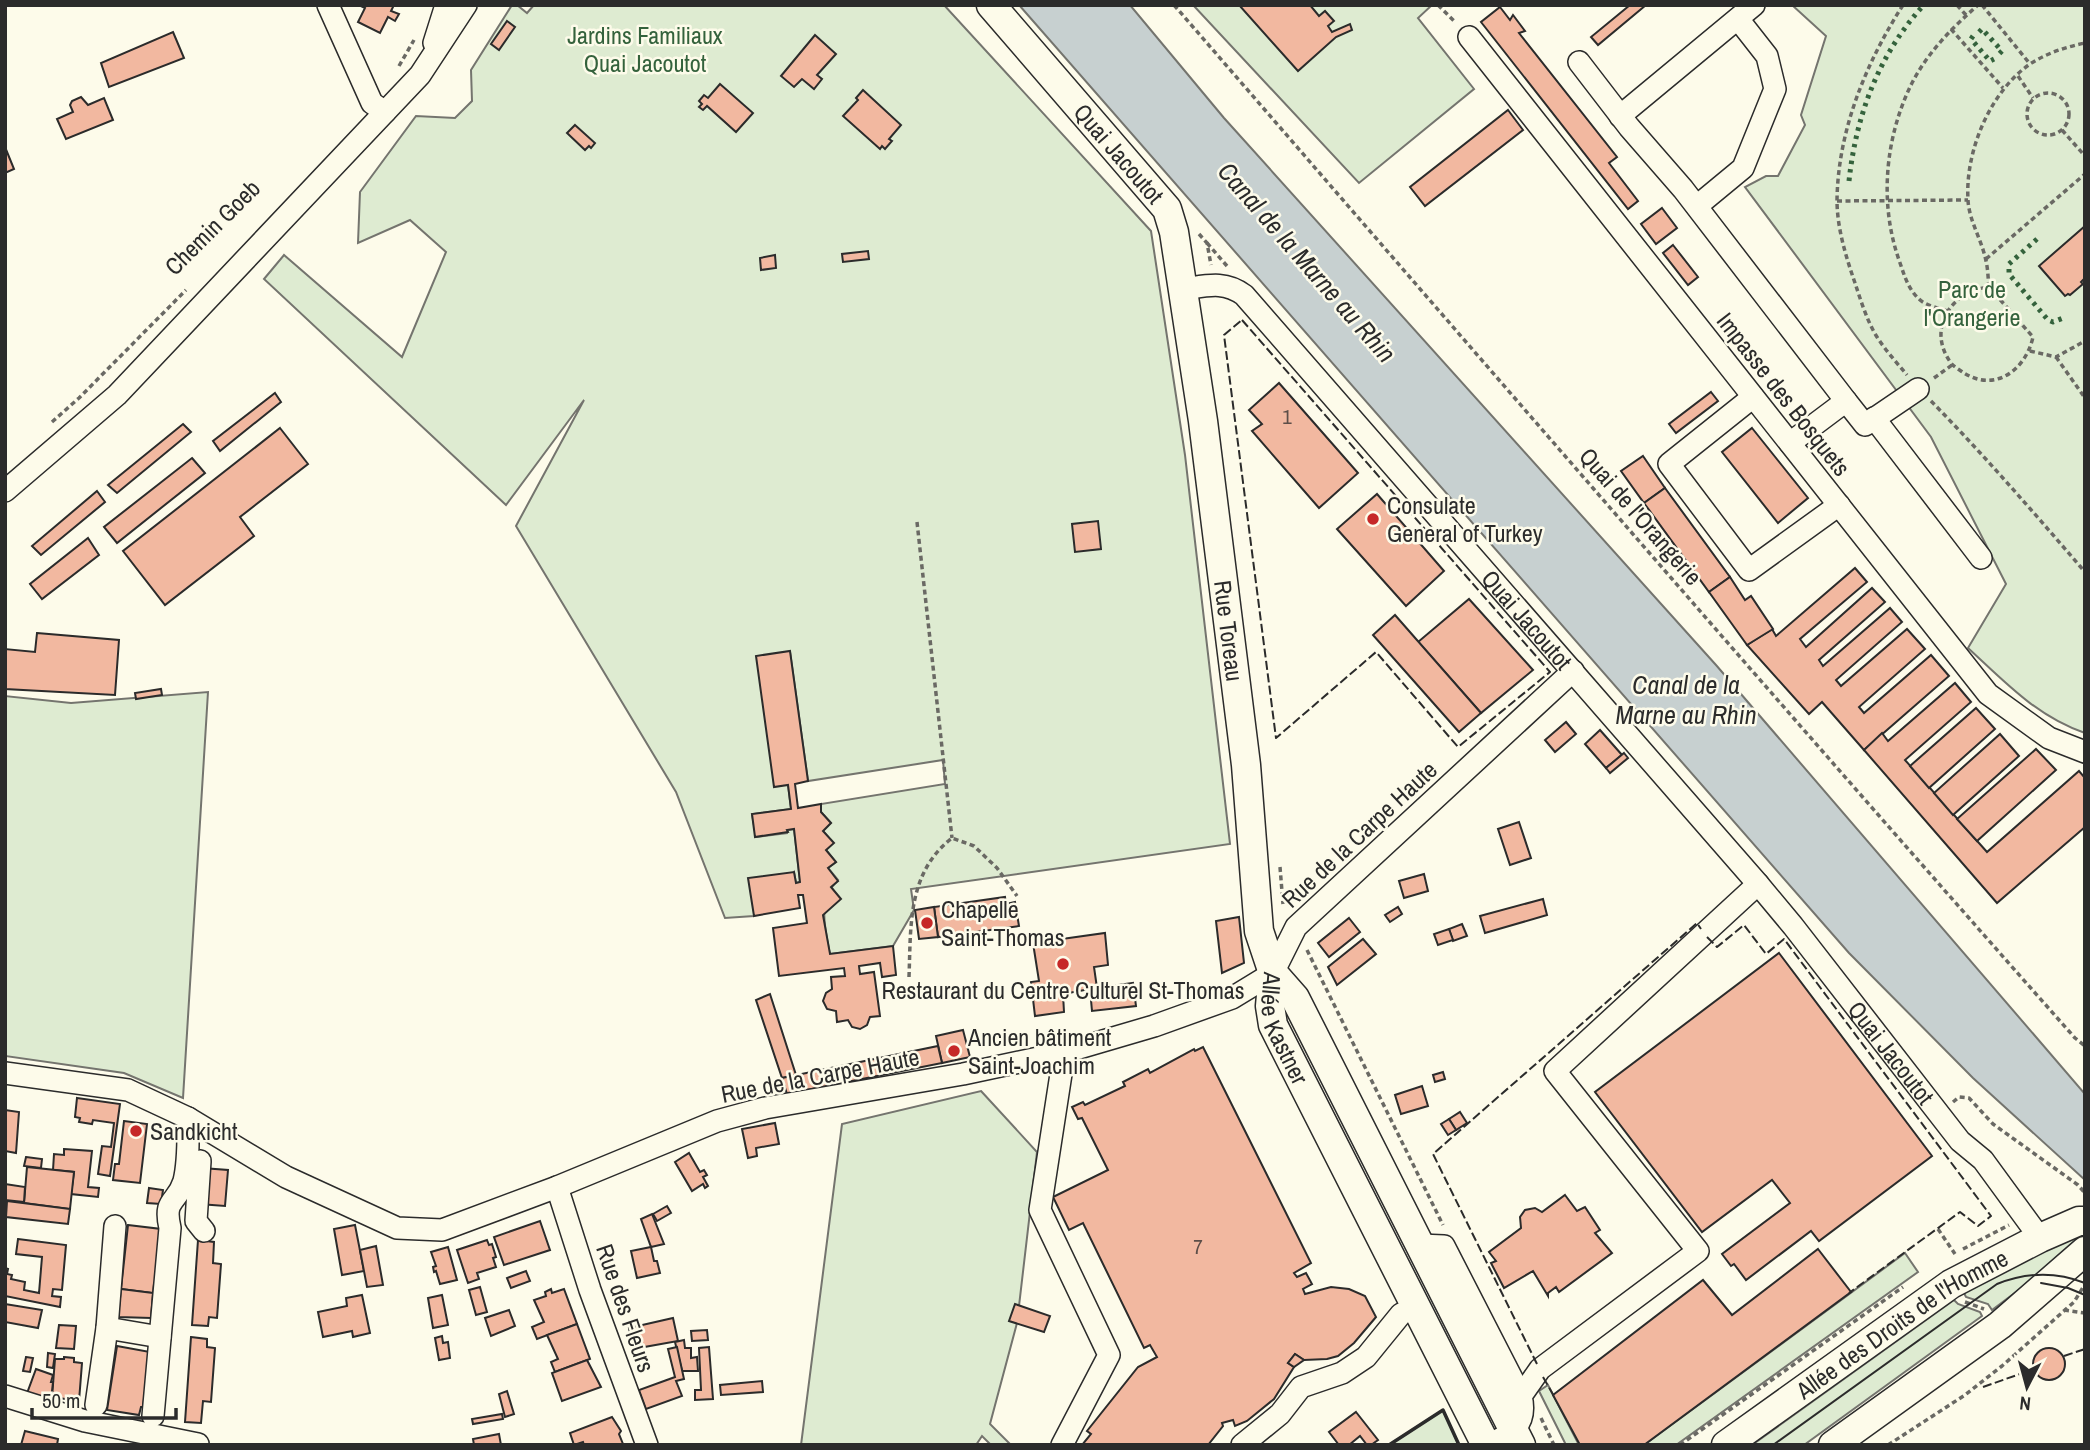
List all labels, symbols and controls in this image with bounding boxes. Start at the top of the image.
park label: Jardins Familiaux Quai Jacoutot [567,19,723,79]
street label: Quai Jacoutot [1067,97,1172,211]
water label: Canal de la Marne au Rhin [1210,154,1404,370]
street label: Chemin Goeb [157,172,267,282]
park label: Parc de l'Orangerie [1924,273,2020,333]
street label: Impasse des Bosquets [1710,306,1858,482]
house number: 1 [1282,402,1292,431]
street label: Quai de l'Orangerie [1572,441,1710,591]
place label: Consulate General of Turkey [1387,489,1543,549]
marker: Consulate General of Turkey [1365,511,1381,527]
street label: Quai Jacoutot [1475,563,1580,677]
street label: Rue Toreau [1207,578,1251,683]
water label: Canal de la Marne au Rhin [1615,667,1757,732]
street label: Rue de la Carpe Haute [1274,754,1444,914]
place label: Chapelle Saint-Thomas [941,893,1065,953]
marker: Chapelle Saint-Thomas [919,915,935,931]
marker: Restaurant du Centre Culturel St-Thomas [1055,956,1071,972]
street label: Allée Kastner [1254,970,1317,1090]
place label: Restaurant du Centre Culturel St-Thomas [881,974,1245,1006]
street label: Quai Jacoutot [1841,994,1942,1111]
place label: Ancien bâtiment Saint-Joachim [967,1021,1112,1081]
street label: Rue de la Carpe Haute [718,1040,922,1110]
marker: Ancien bâtiment Saint-Joachim [946,1043,962,1059]
place label: Sandkicht [150,1115,238,1147]
marker: Sandkicht [128,1123,144,1139]
house number: 7 [1193,1232,1203,1261]
street label: Rue des Fleurs [589,1240,663,1376]
street label: Allée des Droits de l'Homme [1789,1241,2013,1407]
north arrow [1992,1352,2062,1422]
scale bar [32,1376,175,1420]
text: 50 m [42,1386,80,1415]
text: N [2018,1390,2032,1417]

